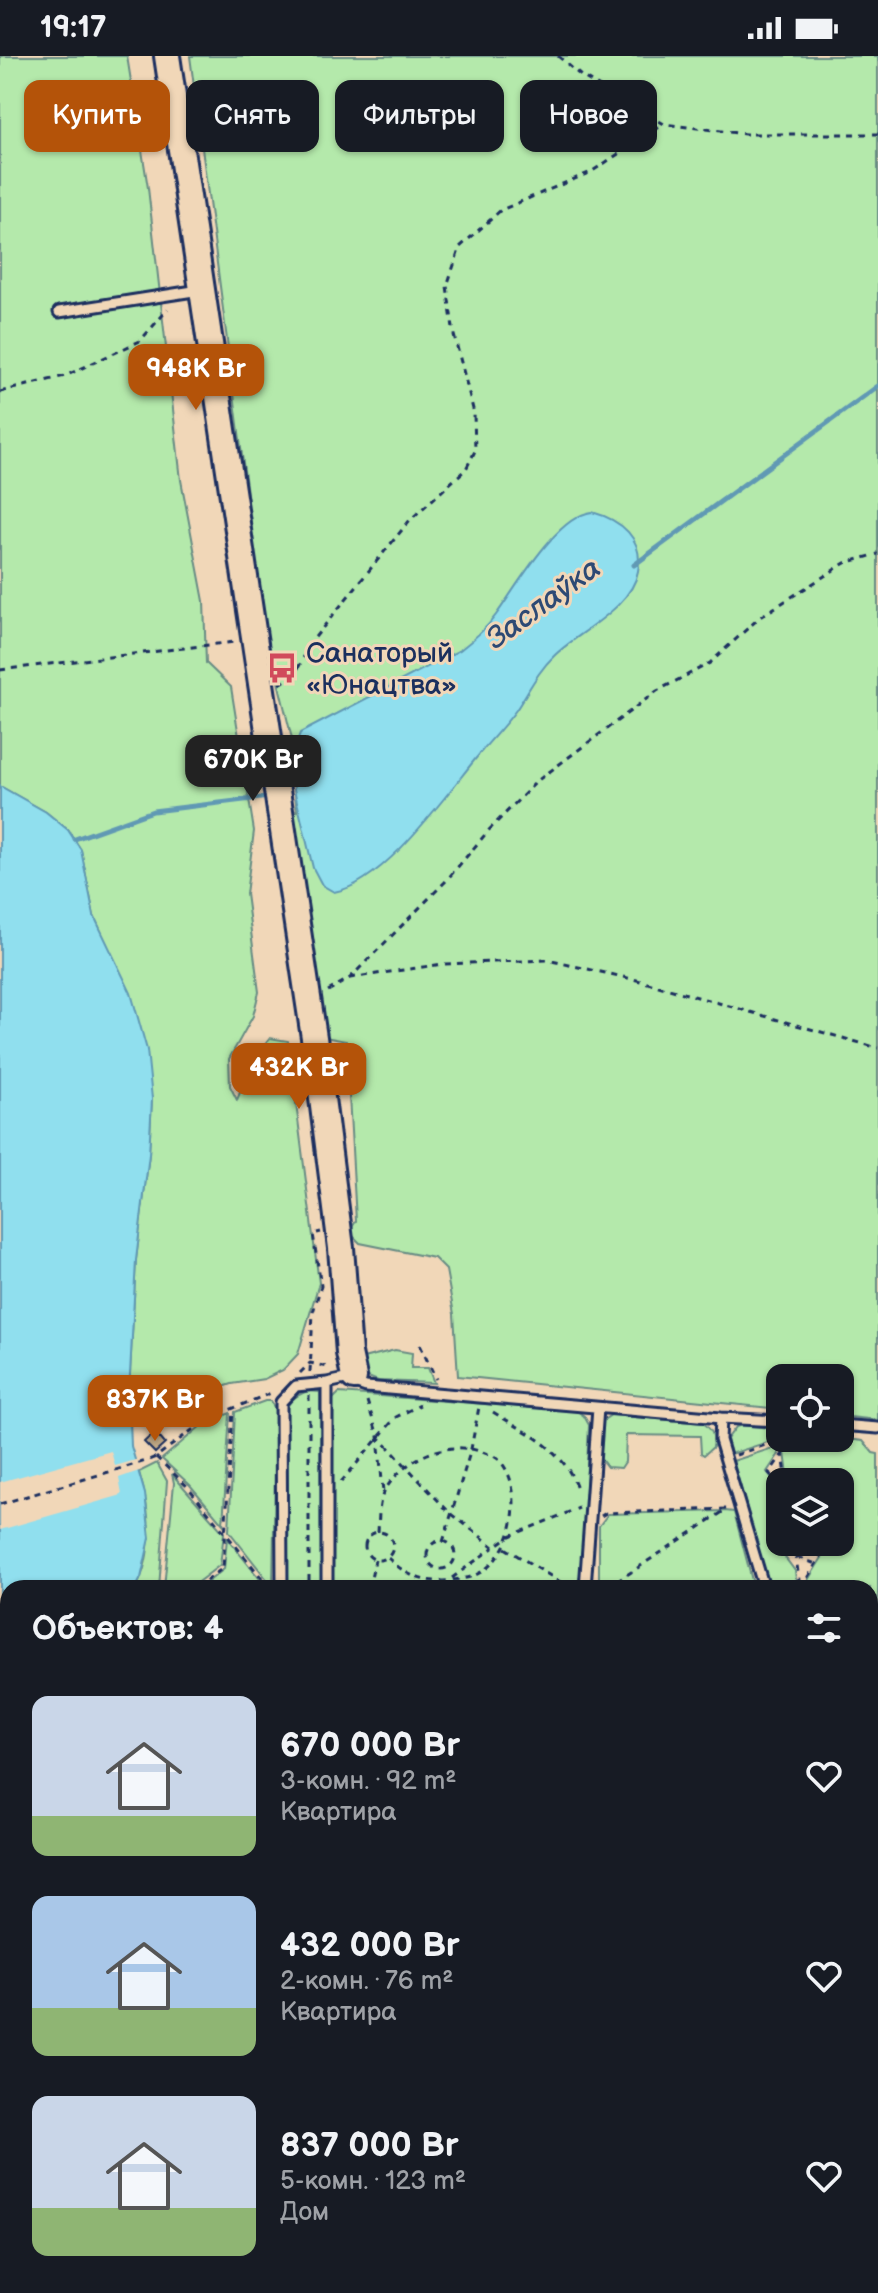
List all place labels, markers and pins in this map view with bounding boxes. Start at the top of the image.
pin: 948K Br [122,344,270,412]
place label: Санаторый «Юнацтва» [306,637,457,702]
bus stop icon: Санаторый «Юнацтва» [265,651,299,685]
pin: 670K Br [179,735,327,803]
pin: 432K Br [225,1043,373,1111]
pin: 837K Br [81,1375,229,1443]

